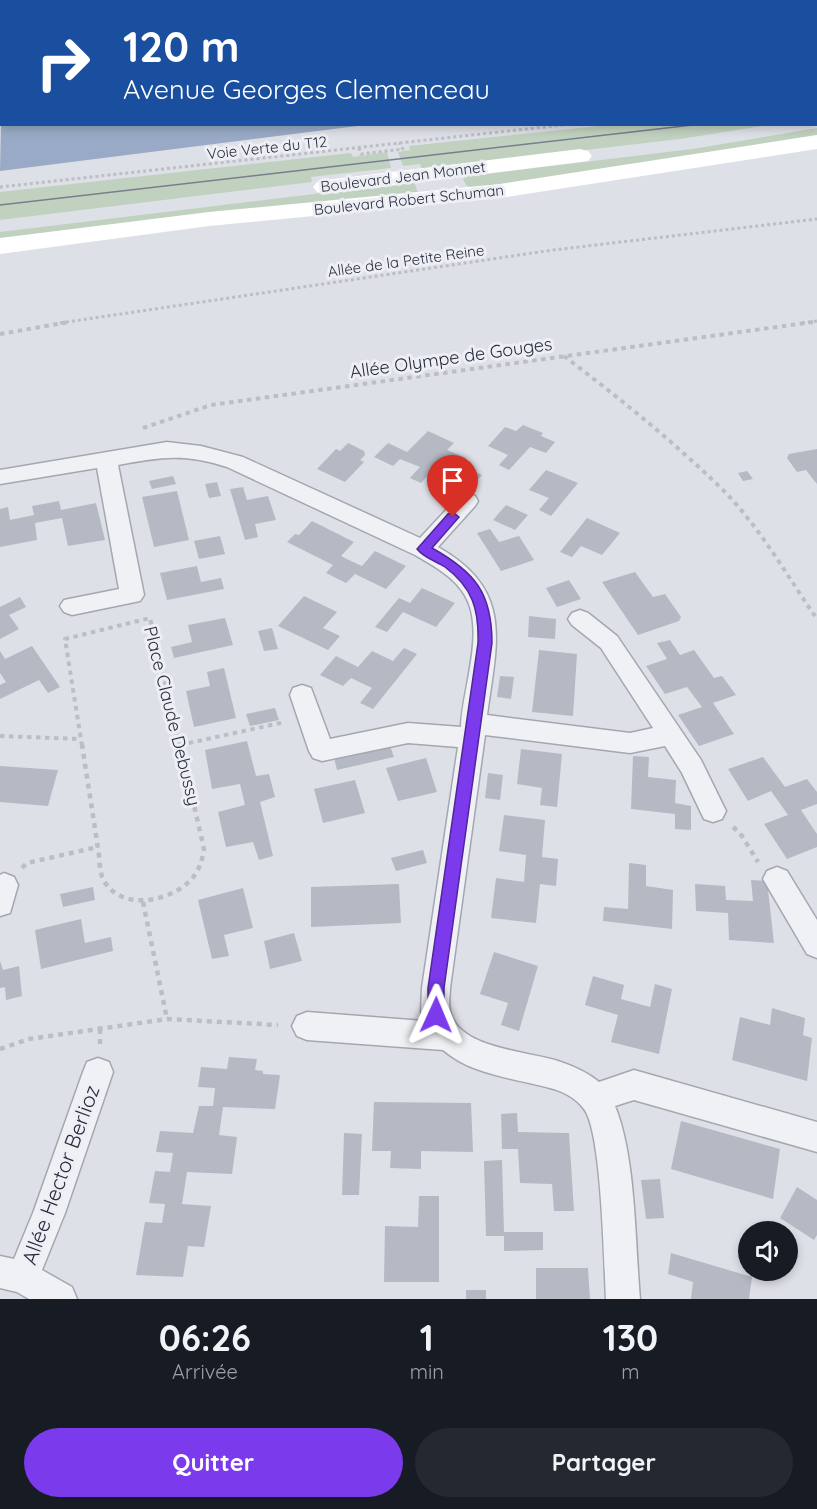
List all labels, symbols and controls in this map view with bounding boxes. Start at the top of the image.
text: 120 m [123,20,240,73]
icon: right [24,24,102,102]
text: Avenue Georges Clemenceau [123,72,490,106]
street label: Voie Verte du T12 [206,132,328,163]
street label: Boulevard Jean Monnet [319,157,486,196]
street label: Boulevard Robert Schuman [313,180,505,219]
street label: Allée de la Petite Reine [327,240,485,281]
street label: Allée Olympe de Gouges [348,332,554,383]
pin [427,455,478,517]
icon: arrive [436,464,469,497]
street label: Place Claude Debussy [139,624,206,808]
position arrow [404,983,468,1047]
street label: Allée Hector Berlioz [15,1081,105,1268]
map controls [738,1221,798,1281]
button: sound [738,1221,798,1281]
text: 06:26 [159,1315,251,1360]
text: 1 [420,1315,434,1360]
text: 130 [603,1315,658,1360]
text: Arrivée [172,1359,238,1384]
text: min [410,1359,444,1384]
text: m [621,1359,640,1384]
button: Quitter [24,1428,403,1497]
button: Partager [415,1428,793,1497]

